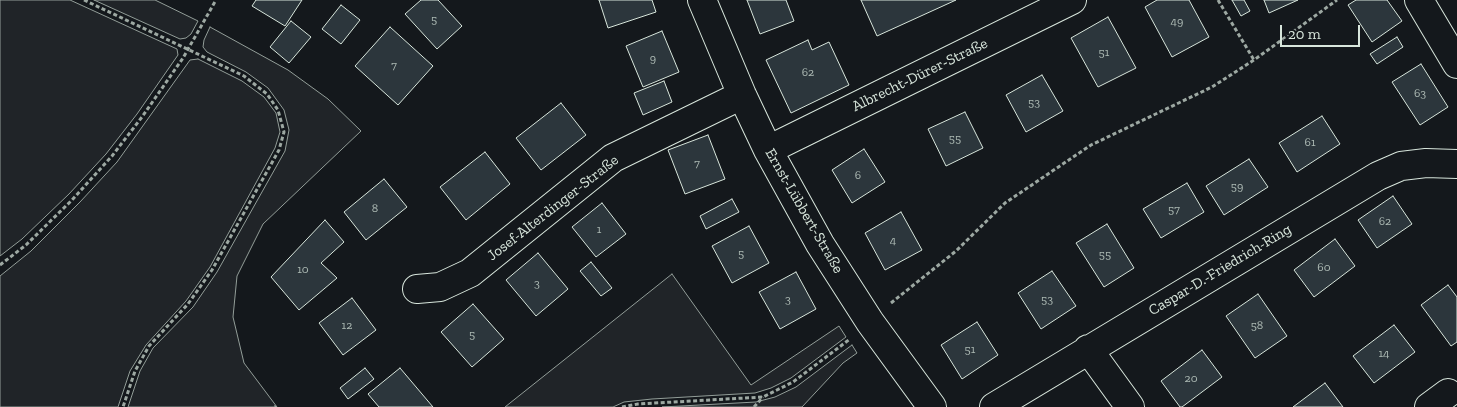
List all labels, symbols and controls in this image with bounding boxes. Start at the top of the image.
house number: 5 [431,13,437,27]
house number: 49 [1171,15,1183,29]
scale bar [1282,15,1362,47]
text: 20 m [1288,25,1321,43]
street label: Albrecht-Dürer-Straße [849,34,991,116]
house number: 51 [1099,46,1109,60]
house number: 9 [650,52,656,66]
house number: 7 [391,59,397,73]
house number: 62 [802,66,814,80]
house number: 63 [1414,87,1426,101]
house number: 53 [1028,96,1040,110]
house number: 55 [949,132,961,146]
house number: 61 [1305,136,1315,150]
street label: Ernst-Lübbert-Straße [761,145,847,277]
street label: Josef-Alterdinger-Straße [484,151,622,265]
house number: 7 [694,157,700,171]
house number: 6 [855,169,861,183]
house number: 59 [1231,180,1243,194]
house number: 8 [372,202,378,216]
house number: 57 [1168,203,1180,217]
house number: 62 [1379,215,1391,229]
street label: Caspar-D.-Friedrich-Ring [1145,220,1295,320]
house number: 1 [597,223,601,237]
house number: 4 [890,234,896,248]
house number: 5 [738,247,744,261]
house number: 55 [1099,248,1111,262]
house number: 60 [1317,261,1331,275]
house number: 10 [297,263,309,277]
house number: 3 [534,277,540,291]
house number: 3 [785,293,791,307]
house number: 53 [1041,293,1053,307]
house number: 12 [342,319,352,333]
house number: 58 [1251,319,1263,333]
house number: 5 [469,328,475,342]
house number: 51 [965,343,975,357]
house number: 14 [1378,347,1390,361]
house number: 20 [1184,372,1198,386]

